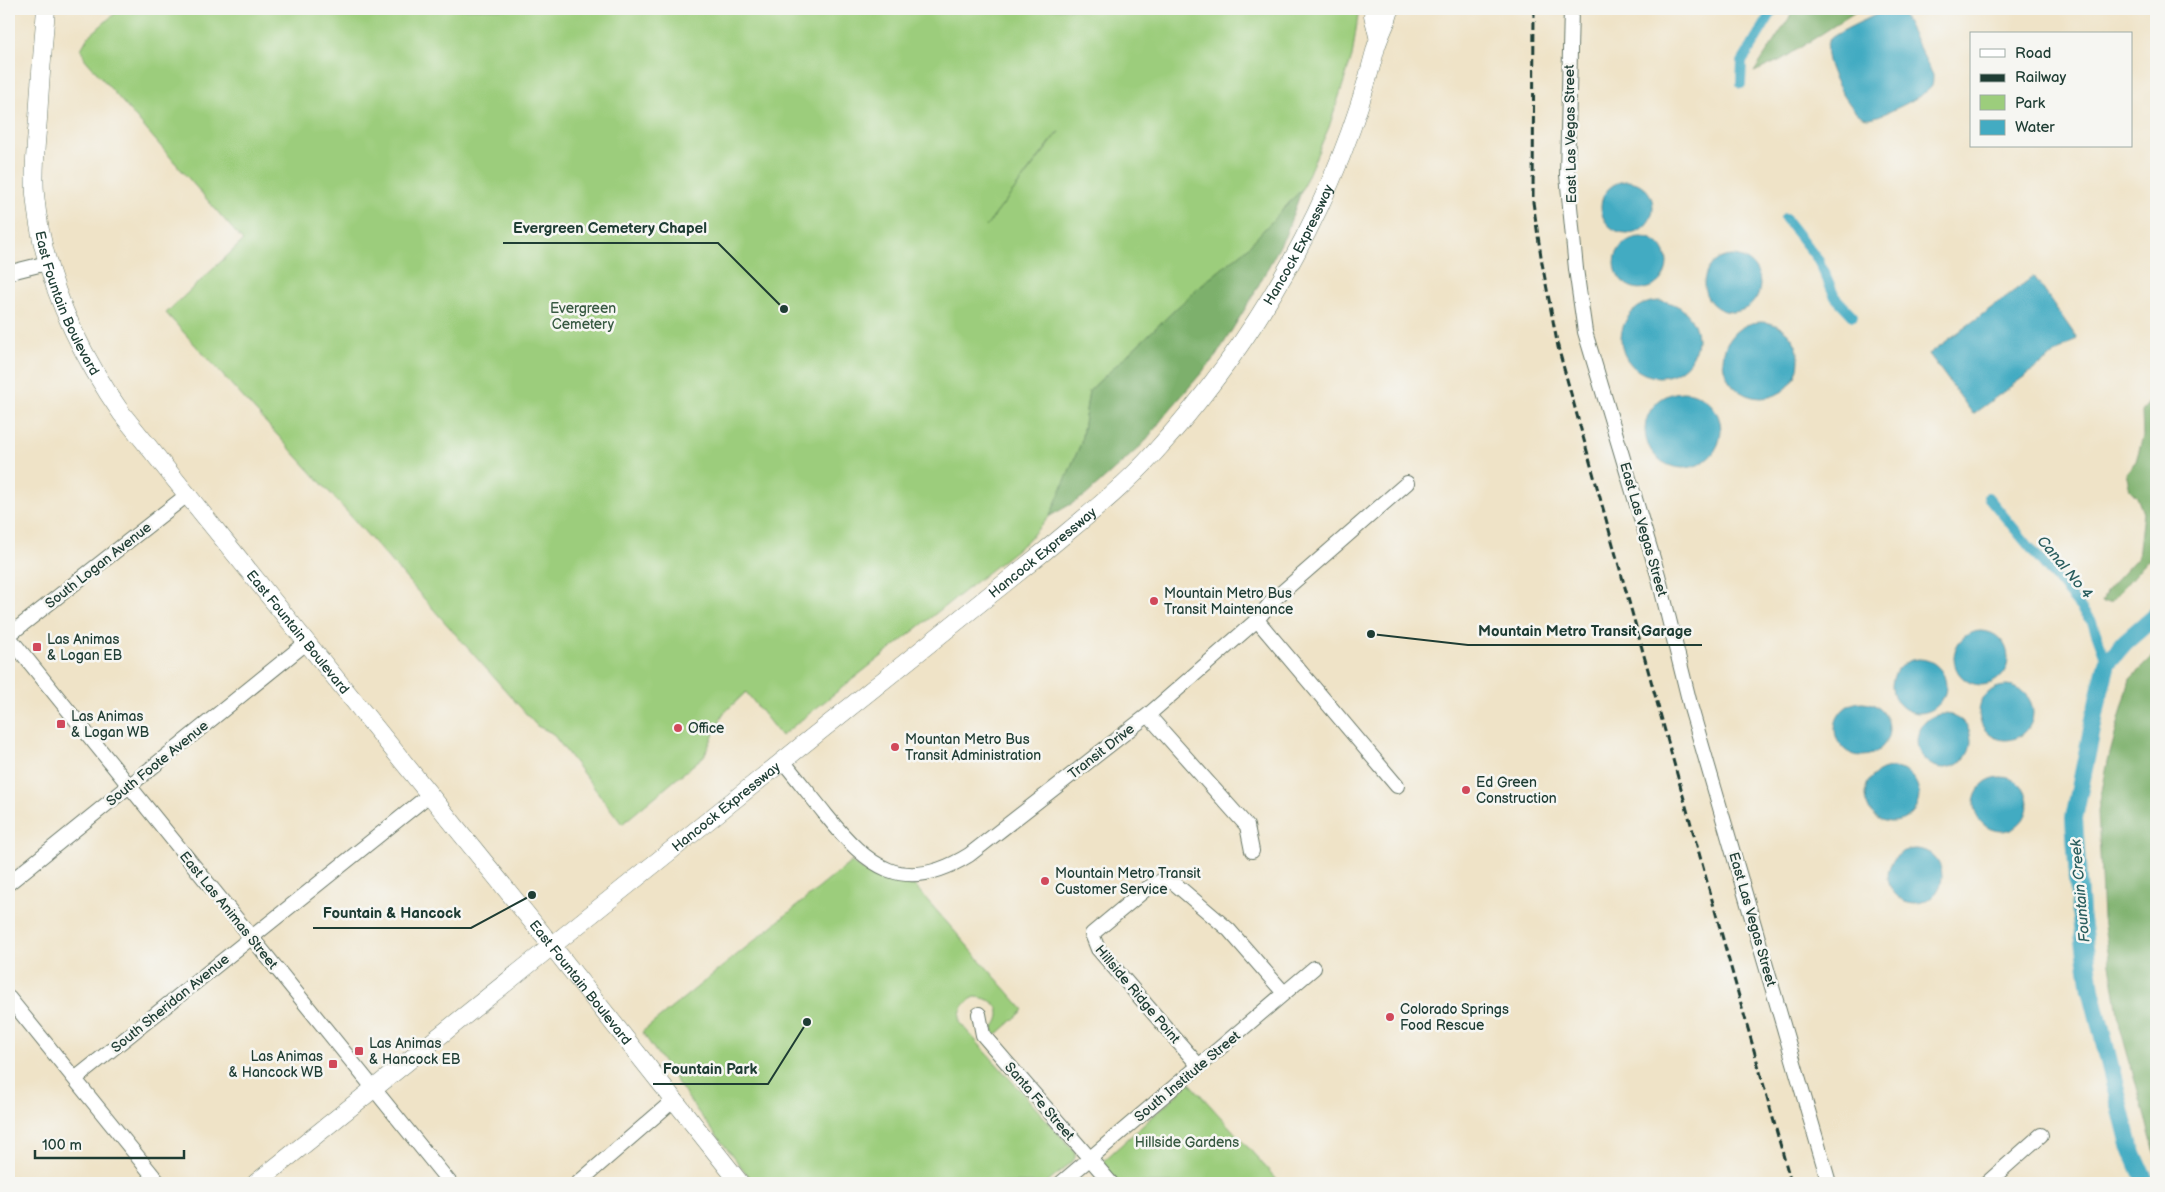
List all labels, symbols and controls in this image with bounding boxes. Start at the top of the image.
legend [1970,32,2132,148]
text: Road [2015,44,2051,63]
street label: East Las Vegas Street [1561,64,1580,204]
text: Railway [2015,68,2066,87]
text: Park [2015,94,2046,113]
text: Water [2015,118,2055,137]
street label: Hancock Expressway [1260,181,1338,308]
callout: Evergreen Cemetery Chapel [503,213,718,243]
text: Evergreen Cemetery Chapel [513,219,707,238]
street label: East Fountain Boulevard [31,230,103,379]
park label: Evergreen Cemetery [550,300,616,333]
street label: East Las Vegas Street [1616,460,1671,599]
street label: Hancock Expressway [985,503,1100,602]
street label: South Logan Avenue [42,519,155,612]
water label: Canal No 4 [2033,532,2097,603]
street label: East Fountain Boulevard [243,567,353,698]
place label: Mountain Metro Bus Transit Maintenance [1164,585,1293,618]
marker: Mountain Metro Bus Transit Maintenance [1148,595,1160,607]
callout: Mountain Metro Transit Garage [1468,615,1702,645]
text: Mountain Metro Transit Garage [1478,622,1692,641]
place label: Las Animas & Logan EB [47,631,123,664]
marker: Las Animas & Logan EB [31,641,43,653]
place label: Las Animas & Logan WB [71,708,150,741]
street label: South Foote Avenue [103,717,212,810]
marker: Las Animas & Logan WB [55,718,67,730]
place label: Office [688,720,724,737]
street label: Transit Drive [1065,720,1138,783]
marker: Office [672,722,684,734]
place label: Mountan Metro Bus Transit Administration [905,731,1041,764]
marker: Mountan Metro Bus Transit Administration [889,741,901,753]
street label: Hancock Expressway [669,758,784,855]
place label: Ed Green Construction [1476,774,1557,807]
marker: Ed Green Construction [1460,784,1472,796]
water label: Fountain Creek [2066,838,2094,943]
street label: East Las Animas Street [176,848,282,973]
street label: East Las Vegas Street [1725,850,1780,989]
place label: Mountain Metro Transit Customer Service [1055,865,1202,898]
marker: Mountain Metro Transit Customer Service [1039,875,1051,887]
callout: Fountain & Hancock [313,898,471,928]
text: Fountain & Hancock [323,904,461,923]
street label: East Fountain Boulevard [526,917,635,1048]
street label: Hillside Ridge Point [1092,942,1184,1048]
street label: South Sheridan Avenue [108,951,233,1056]
place label: Colorado Springs Food Rescue [1400,1001,1509,1034]
marker: Colorado Springs Food Rescue [1384,1011,1396,1023]
street label: South Institute Street [1131,1027,1244,1126]
place label: Las Animas & Hancock EB [369,1035,461,1068]
marker: Las Animas & Hancock EB [353,1045,365,1057]
place label: Las Animas & Hancock WB [229,1048,323,1081]
callout: Fountain Park [653,1054,768,1084]
marker: Las Animas & Hancock WB [327,1058,339,1070]
street label: Santa Fe Street [1001,1059,1079,1144]
text: Fountain Park [663,1060,757,1079]
scale bar [35,1127,184,1159]
park label: Hillside Gardens [1135,1134,1239,1151]
text: 100 m [42,1136,82,1155]

